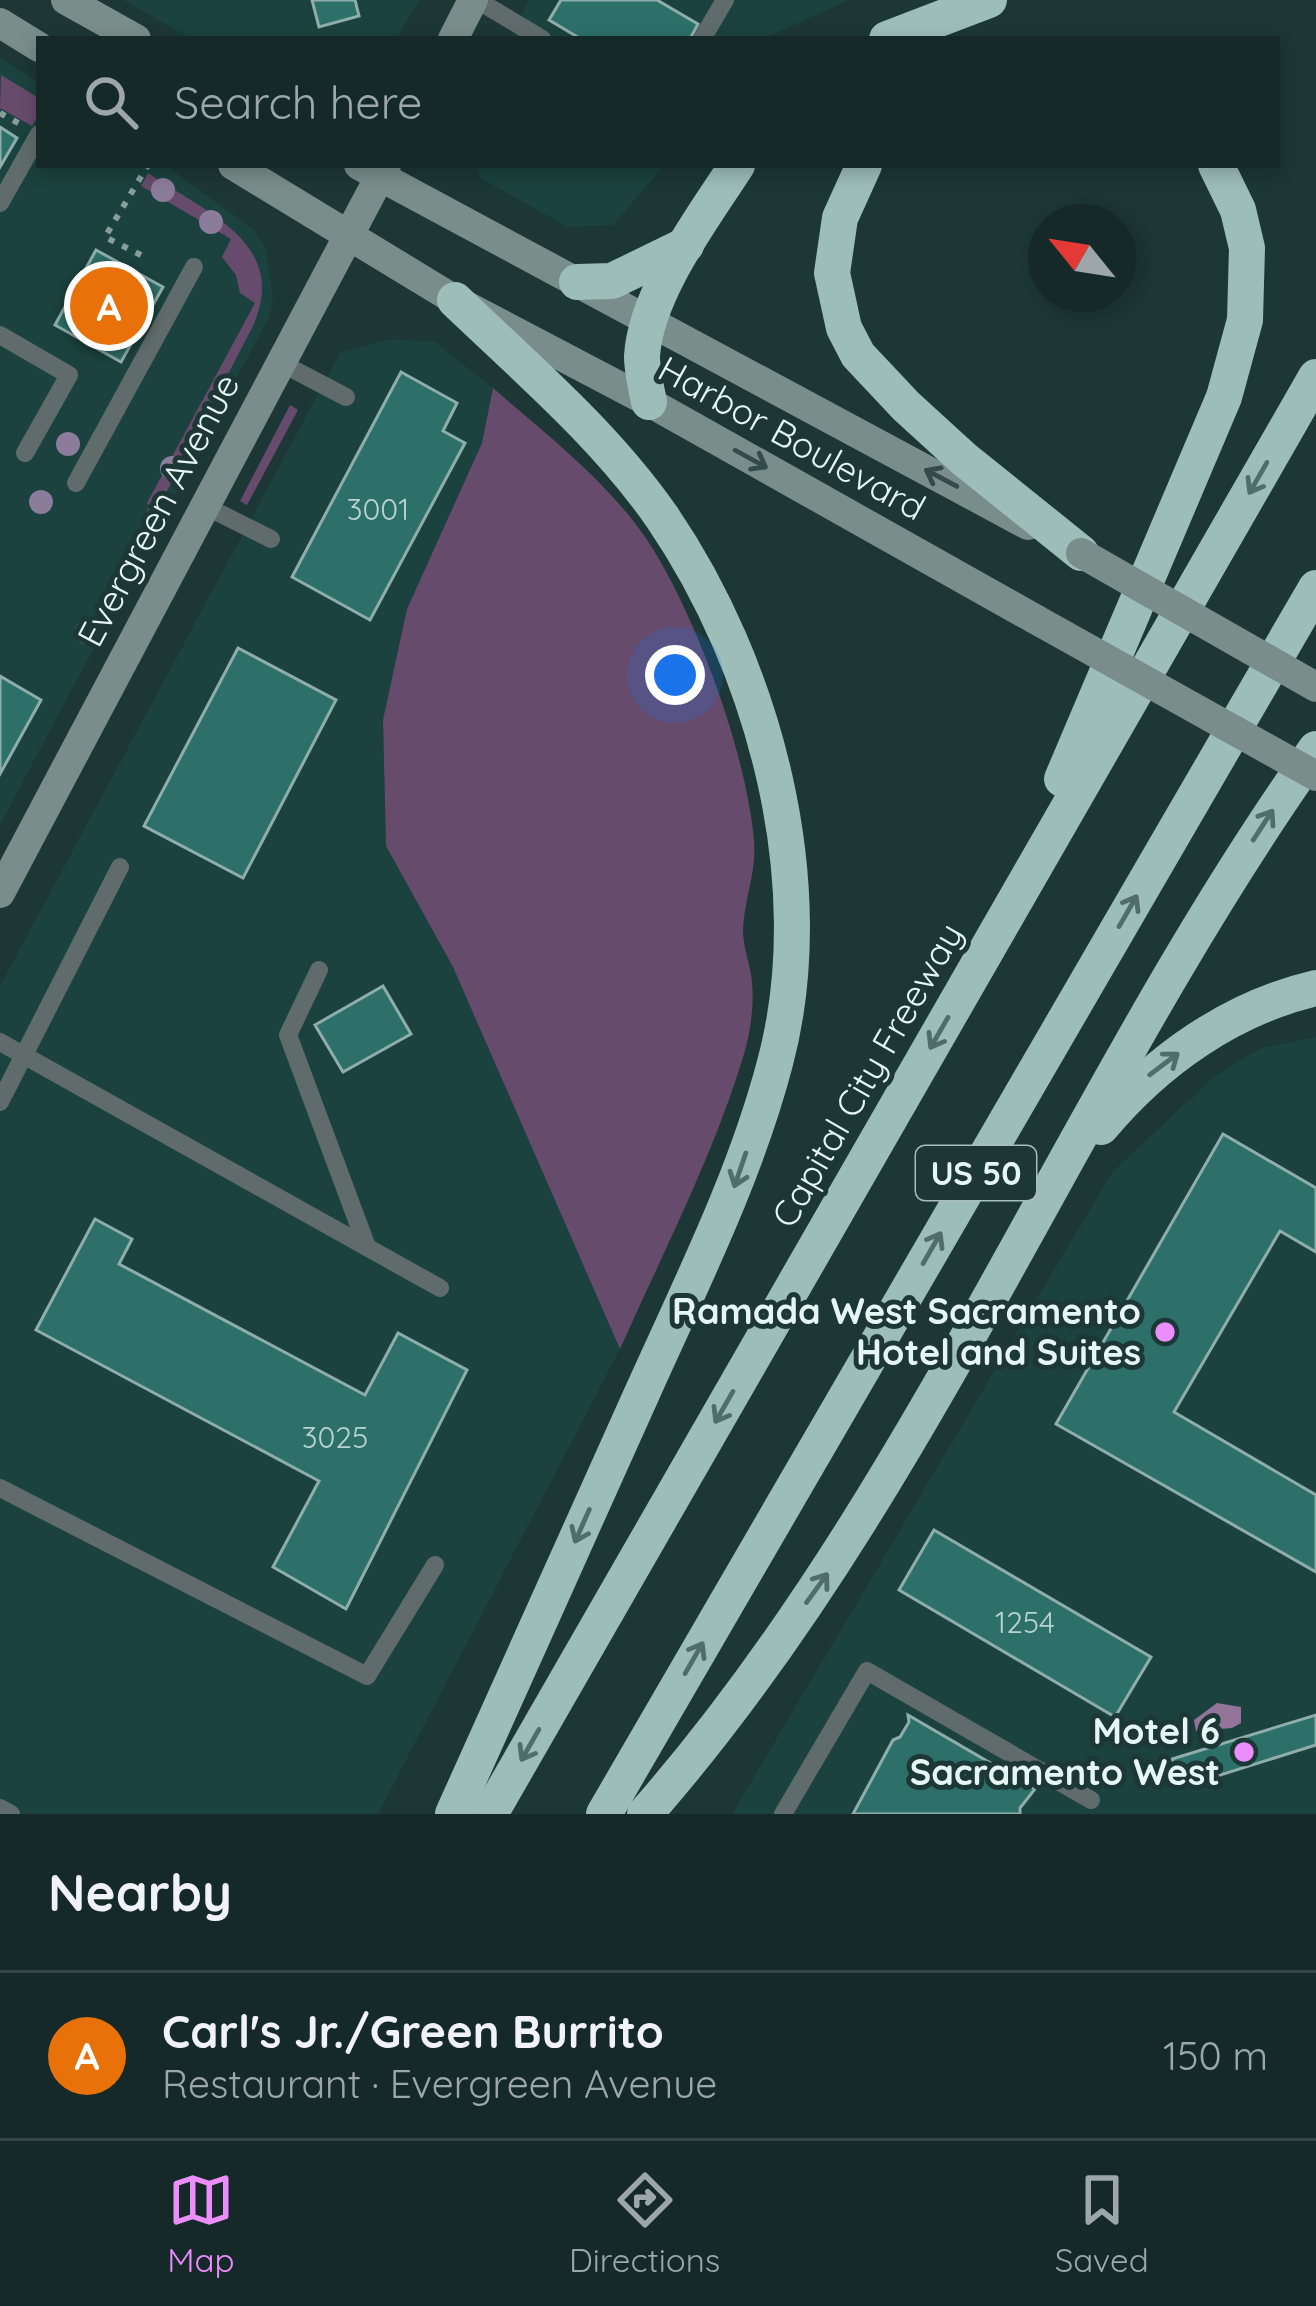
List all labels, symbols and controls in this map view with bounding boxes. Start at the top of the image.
search box [36,36,1280,168]
icon: search [78,69,144,135]
text: Search here [174,74,422,130]
north arrow [1028,204,1136,312]
pin: A [70,261,148,351]
street label: Harbor Boulevard [651,346,934,530]
street label: Evergreen Avenue [67,366,248,654]
one-way arrow [732,448,767,472]
one-way arrow [1245,460,1269,495]
one-way arrow [925,466,960,489]
house number: 3001 [347,490,409,528]
your location [645,645,705,705]
one-way arrow [1251,809,1275,843]
one-way arrow [1117,894,1141,929]
street label: Capital City Freeway [761,915,972,1235]
one-way arrow [927,1015,951,1050]
one-way arrow [1148,1051,1180,1077]
road number: US 50 [916,1146,1036,1200]
one-way arrow [728,1150,749,1187]
one-way arrow [921,1231,945,1266]
place label: Ramada West Sacramento Hotel and Suites [672,1288,1141,1374]
marker: Ramada West Sacramento Hotel and Suites [1152,1319,1178,1345]
one-way arrow [712,1389,736,1424]
house number: 3025 [302,1418,368,1456]
one-way arrow [570,1507,592,1543]
one-way arrow [804,1571,829,1605]
house number: 1254 [995,1603,1055,1641]
one-way arrow [682,1641,706,1676]
place label: Motel 6 Sacramento West [910,1708,1220,1794]
one-way arrow [517,1727,541,1762]
marker: Motel 6 Sacramento West [1231,1739,1257,1765]
text: Nearby [48,1860,232,1924]
text: Carl's Jr./Green Burrito [162,2003,664,2059]
text: A [75,2031,99,2080]
text: 150 m [1163,2031,1268,2080]
text: Restaurant · Evergreen Avenue [162,2059,717,2108]
tab: Map [167,2167,235,2280]
tab: Directions [569,2167,720,2280]
tab: Saved [1055,2167,1149,2280]

